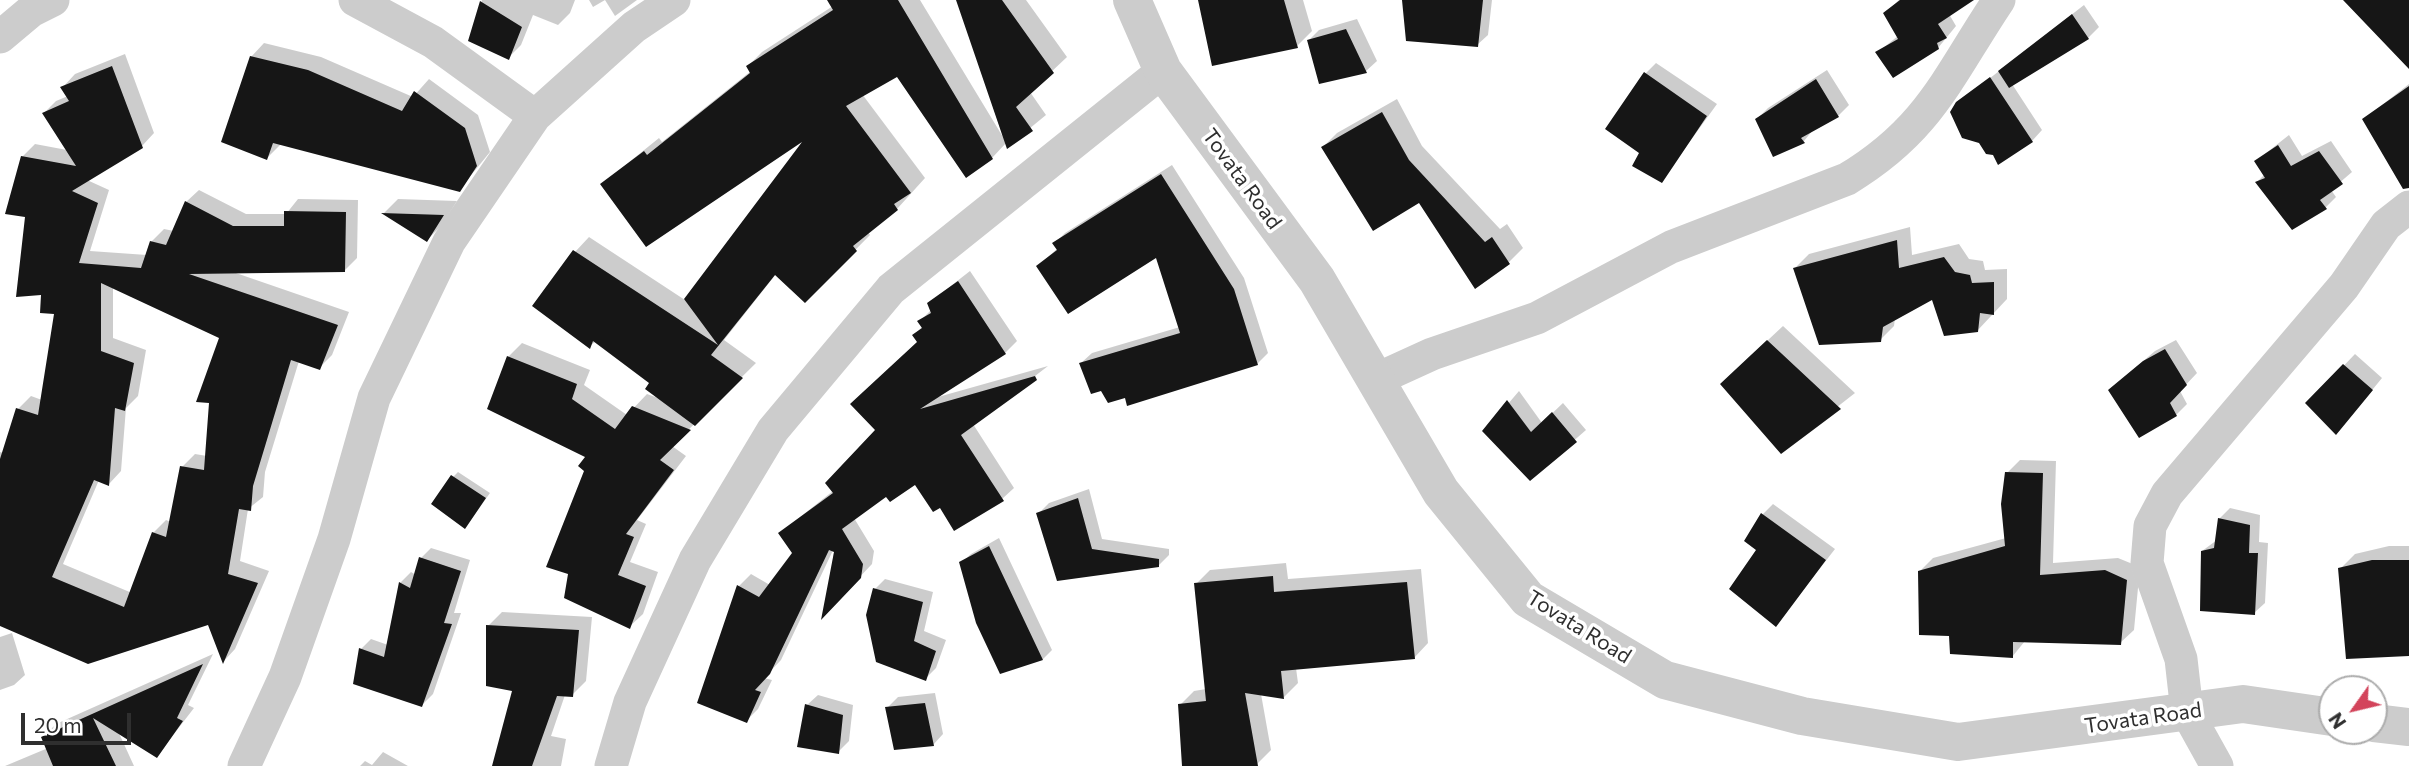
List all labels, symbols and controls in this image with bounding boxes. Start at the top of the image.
street label: Tovata Road [1197,124,1287,234]
street label: Tovata Road [1522,585,1636,669]
north arrow [2318,675,2388,745]
street label: Tovata Road [2083,697,2203,739]
scale bar [24,700,135,744]
text: N [2323,709,2350,733]
text: 20 m [34,712,82,737]

